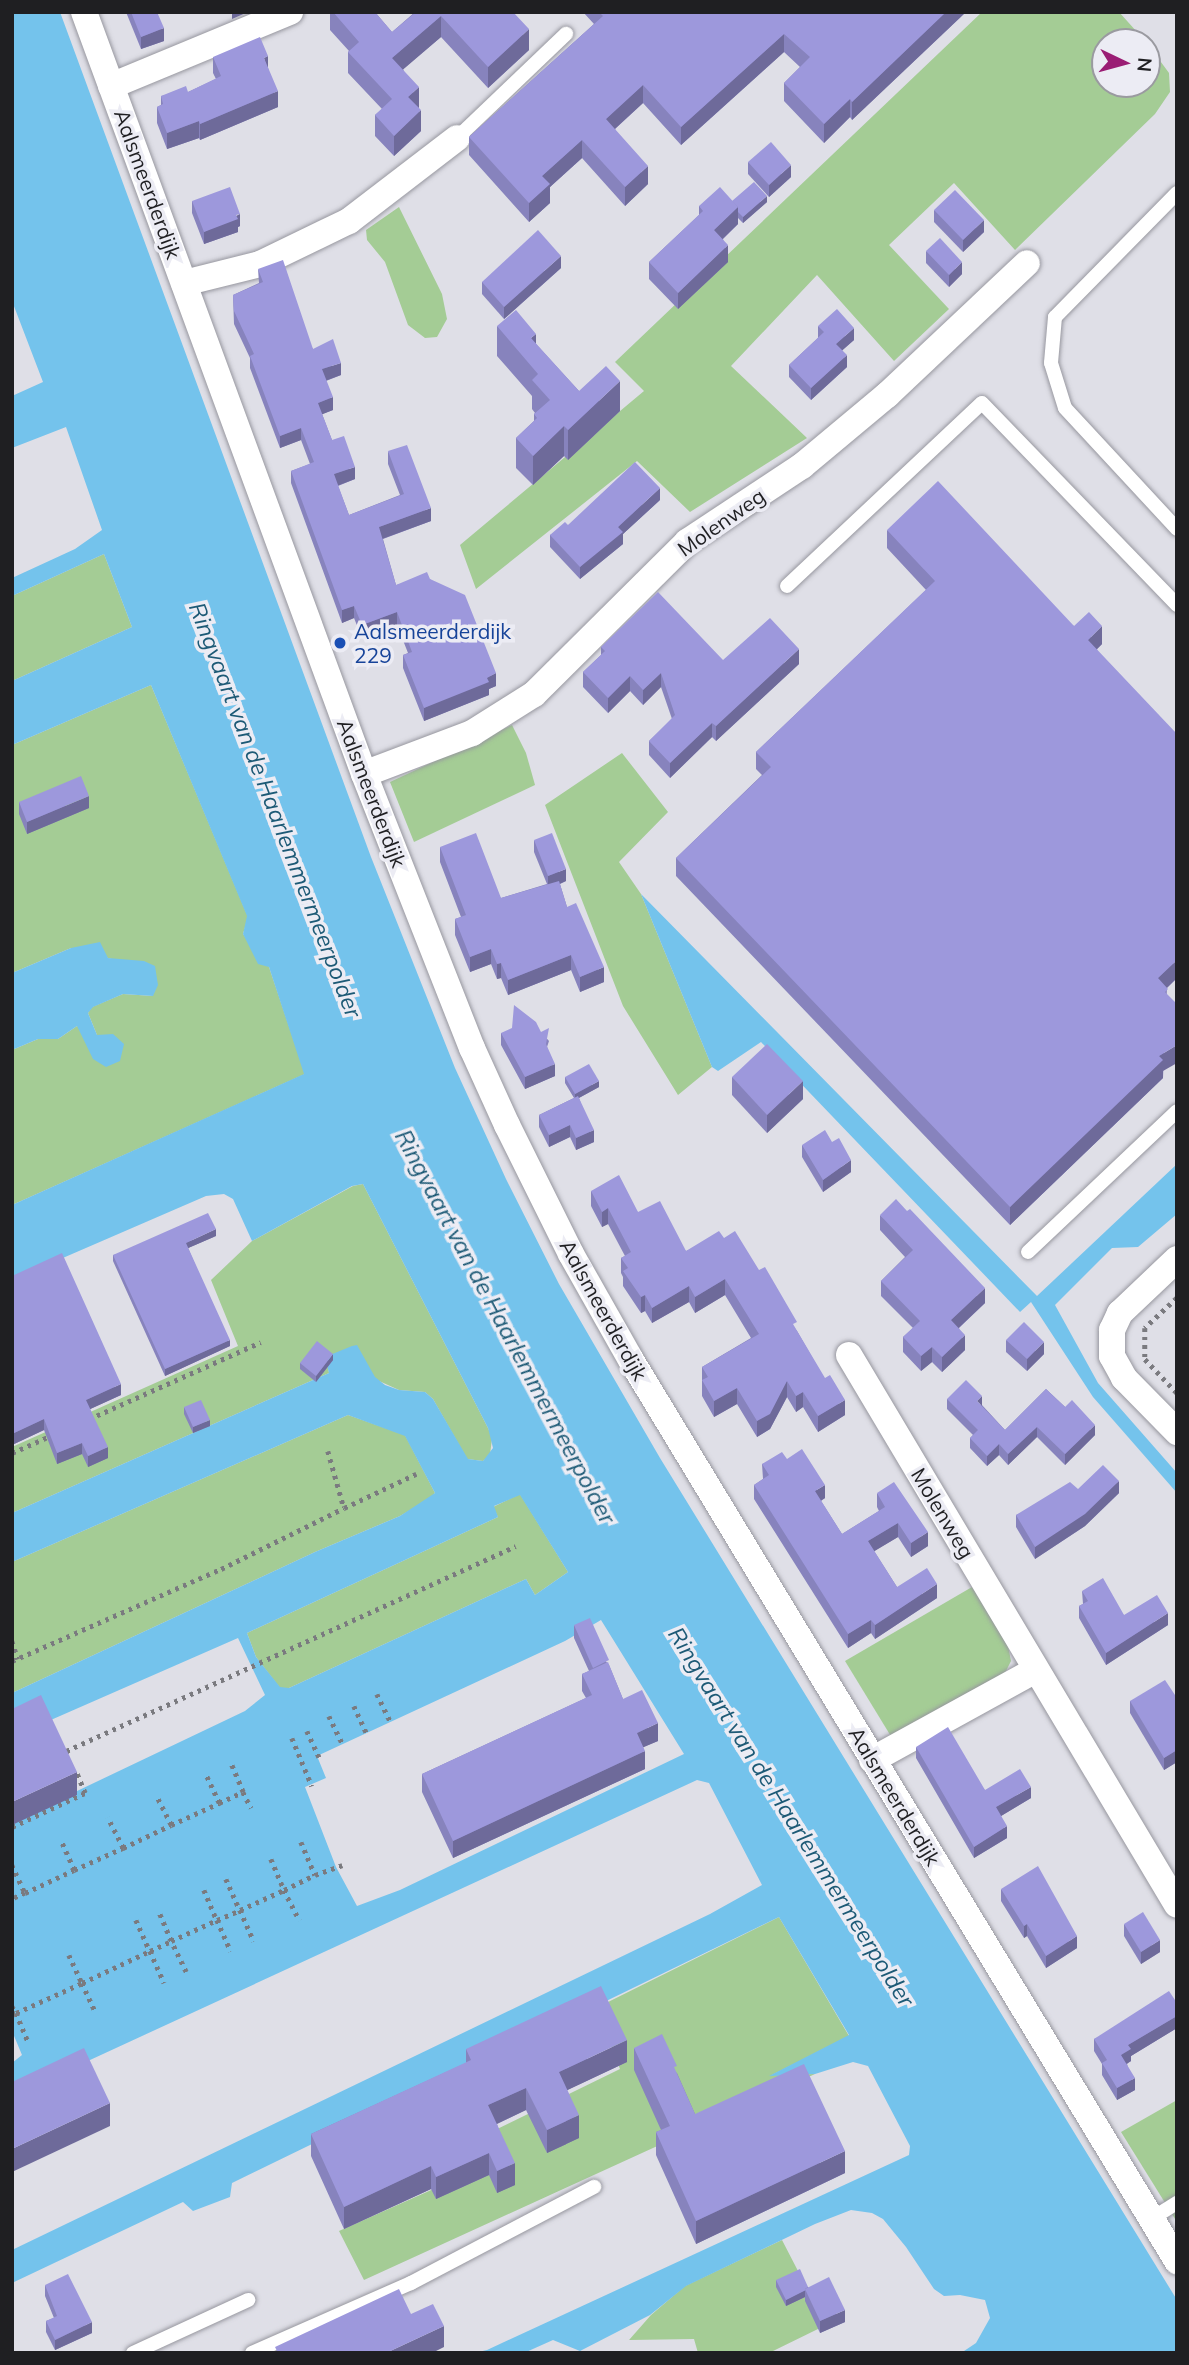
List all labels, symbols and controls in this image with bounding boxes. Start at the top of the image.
north arrow [1091,28,1161,98]
text: N [1132,56,1158,73]
street label: Aalsmeerderdijk [109,106,187,262]
street label: Molenweg [672,483,770,561]
water label: Ringvaart van de Haarlemmermeerpolder [183,599,367,1021]
place label: Aalsmeerderdijk 229 [354,618,511,668]
marker: Aalsmeerderdijk 229 [332,635,348,651]
street label: Aalsmeerderdijk [332,715,412,871]
water label: Ringvaart van de Haarlemmermeerpolder [389,1125,621,1529]
street label: Aalsmeerderdijk [555,1235,653,1385]
street label: Molenweg [906,1463,980,1563]
water label: Ringvaart van de Haarlemmermeerpolder [662,1622,920,2012]
street label: Aalsmeerderdijk [844,1722,946,1870]

